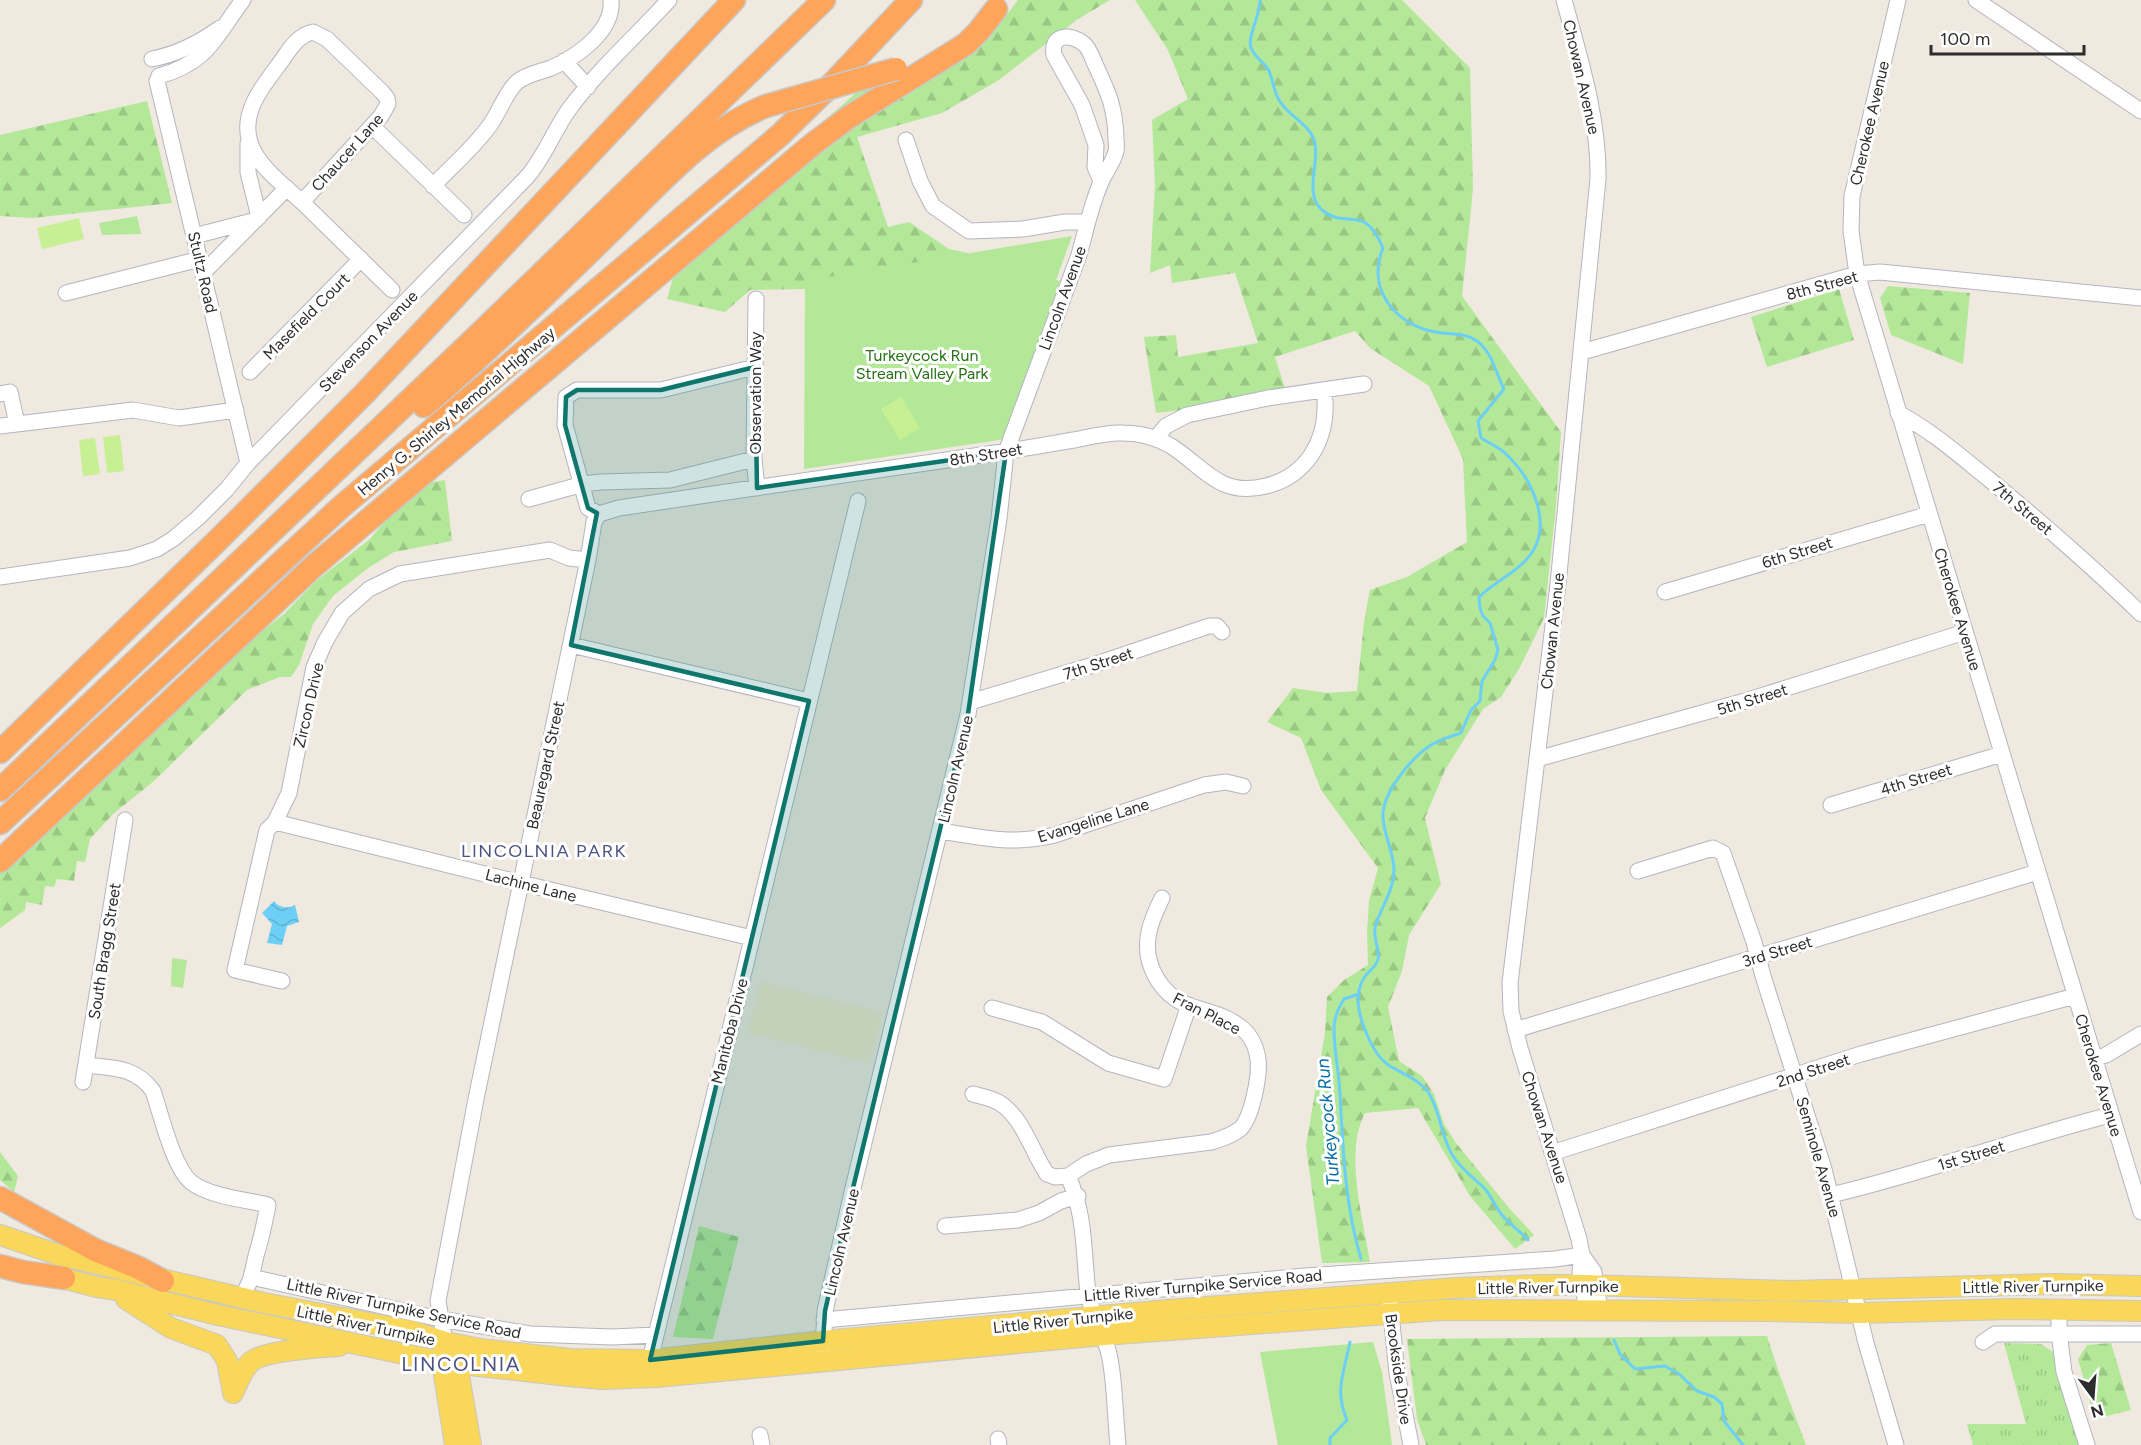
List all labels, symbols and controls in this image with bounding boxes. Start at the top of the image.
street label: Chowan Avenue [1559,18,1604,137]
scale bar [1931,18,2084,56]
text: 100 m [1940,28,1990,50]
street label: Cherokee Avenue [1846,59,1893,187]
street label: Chaucer Lane [307,109,388,195]
street label: Stultz Road [184,230,221,315]
street label: Lincoln Avenue [1035,243,1090,353]
street label: 8th Street [1784,267,1860,304]
street label: Masefield Court [259,269,353,363]
street label: Stevenson Avenue [315,286,422,396]
street label: Henry G. Shirley Memorial Highway [354,323,559,500]
street label: Observation Way [746,331,765,454]
park label: Turkeycock Run Stream Valley Park [856,346,989,383]
street label: 8th Street [948,439,1024,470]
street label: 7th Street [1989,478,2056,539]
street label: 6th Street [1760,533,1835,572]
street label: Cherokee Avenue [1930,546,1985,673]
street label: Chowan Avenue [1537,572,1568,690]
street label: 7th Street [1061,643,1135,684]
street label: Zircon Drive [289,660,328,750]
street label: 5th Street [1714,680,1790,719]
street label: Beauregard Street [523,699,568,831]
street label: Lincoln Avenue [934,713,977,825]
street label: 4th Street [1878,760,1954,799]
street label: Evangeline Lane [1035,794,1152,846]
district label: LINCOLNIA PARK [461,840,627,862]
street label: Lachine Lane [483,865,579,906]
street label: South Bragg Street [84,882,125,1021]
street label: 3rd Street [1740,932,1814,971]
street label: Manitoba Drive [707,976,752,1086]
street label: Fran Place [1170,988,1244,1039]
street label: Cherokee Avenue [2071,1012,2126,1139]
street label: 2nd Street [1774,1050,1852,1091]
water label: Turkeycock Run [1311,1058,1345,1186]
street label: Chowan Avenue [1517,1069,1572,1186]
street label: Seminole Avenue [1792,1095,1845,1220]
street label: 1st Street [1935,1136,2007,1175]
street label: Lincoln Avenue [820,1186,863,1298]
street label: Little River Turnpike Service Road [1083,1266,1323,1305]
street label: Little River Turnpike Service Road [285,1274,523,1342]
street label: Little River Turnpike [1962,1276,2104,1297]
street label: Little River Turnpike [1477,1277,1619,1298]
street label: Little River Turnpike [295,1301,437,1349]
street label: Little River Turnpike [992,1304,1134,1337]
street label: Brookside Drive [1381,1312,1416,1426]
district label: LINCOLNIA [401,1352,521,1376]
north arrow [2063,1367,2123,1427]
text: N [2088,1400,2106,1422]

